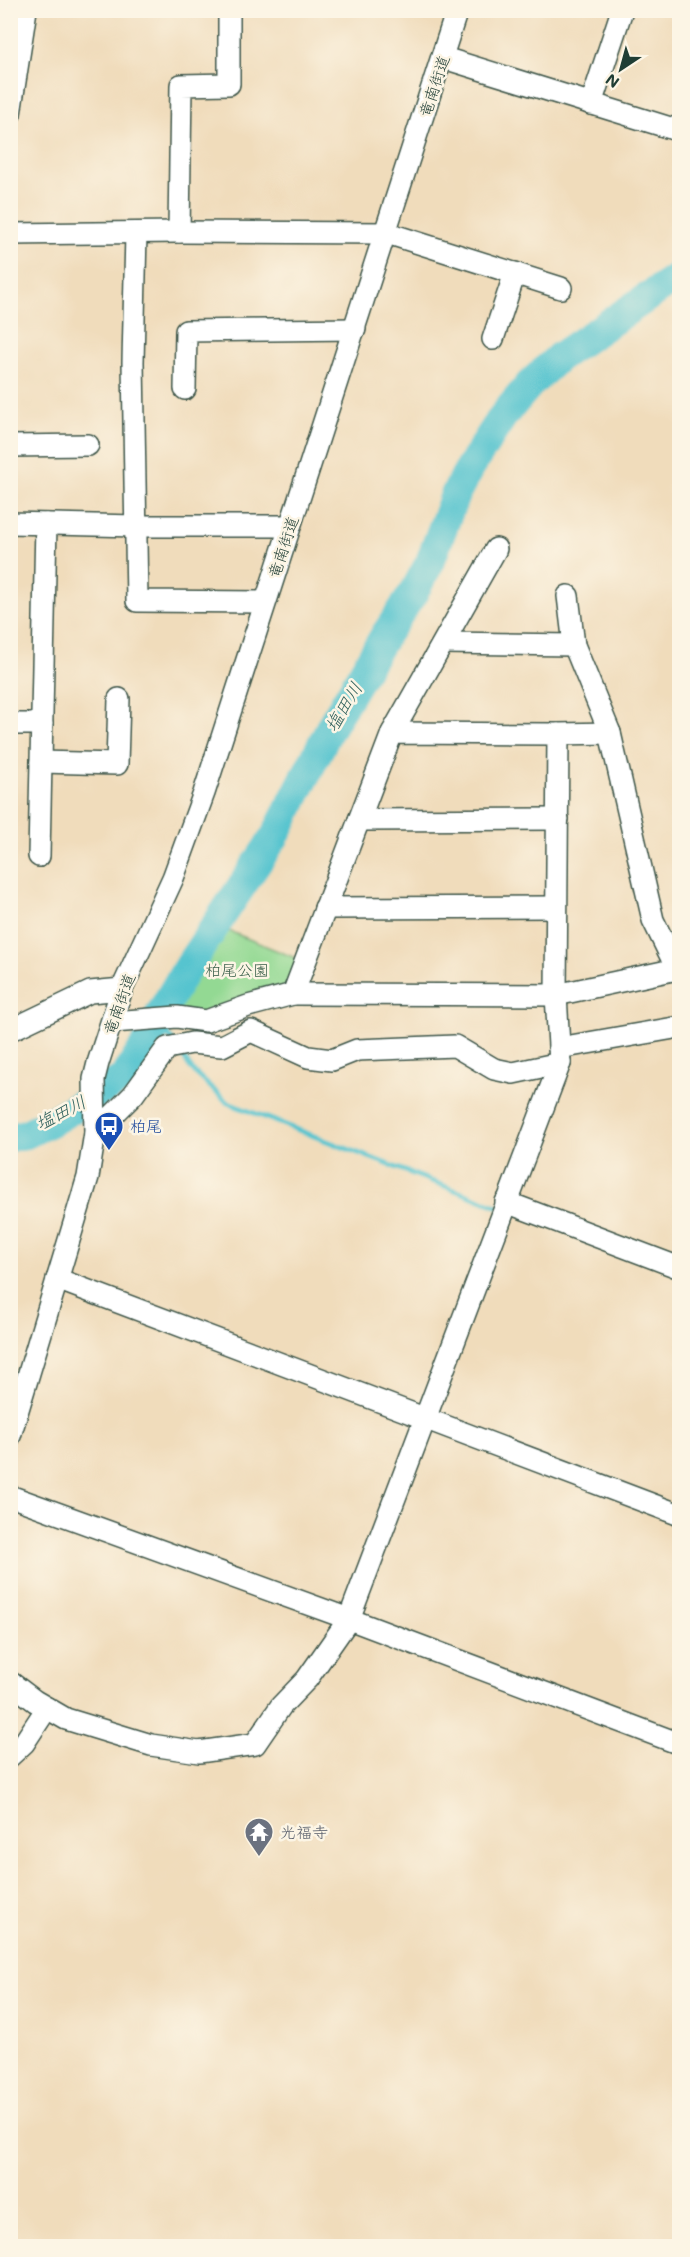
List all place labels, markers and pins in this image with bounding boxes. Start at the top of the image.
bus stop icon: 柏尾 [93,1110,125,1152]
place label: 柏尾 [130,1115,162,1136]
temple icon: 光福寺 [243,1816,275,1858]
place label: 光福寺 [280,1821,328,1842]

